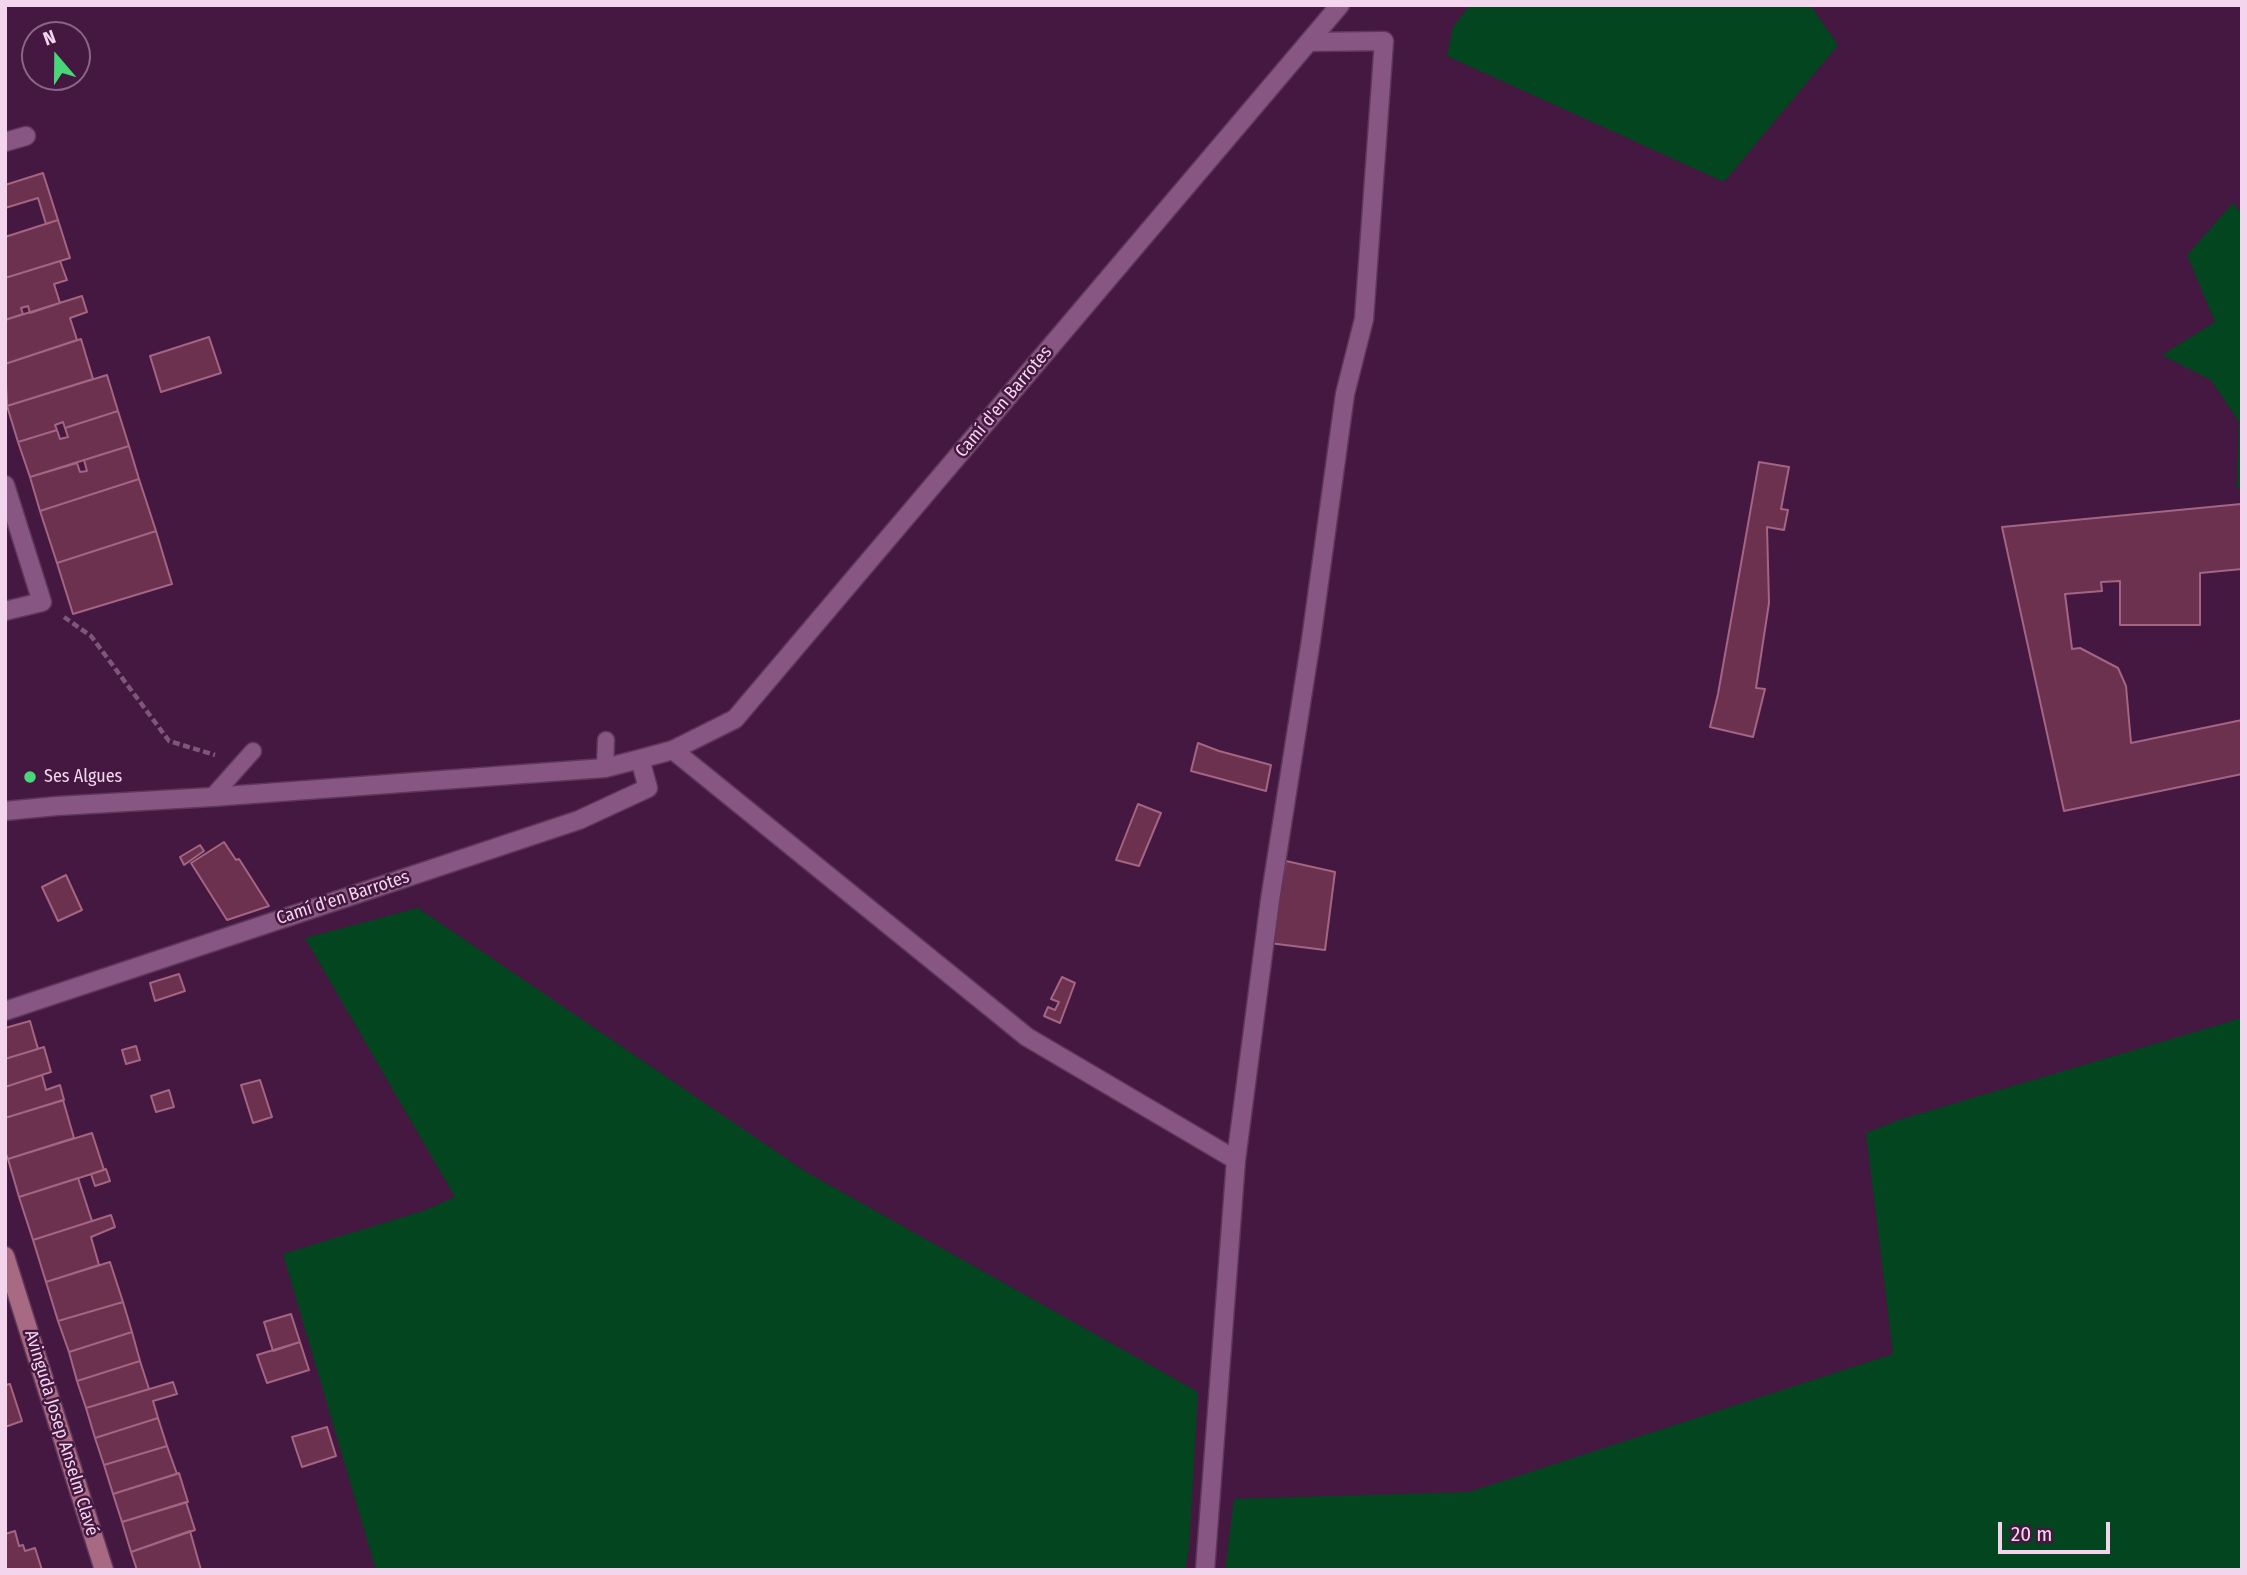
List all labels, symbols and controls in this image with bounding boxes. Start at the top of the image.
north arrow [21,21,91,91]
text: N [40,25,59,50]
street label: Camí d'en Barrotes [951,342,1057,462]
place label: Ses Algues [44,766,122,788]
marker: Ses Algues [22,769,38,785]
street label: Camí d'en Barrotes [274,866,412,930]
street label: Avinguda Josep Anselm Clavé [19,1328,103,1538]
scale bar [2002,1508,2114,1552]
text: 20 m [2011,1521,2052,1547]

